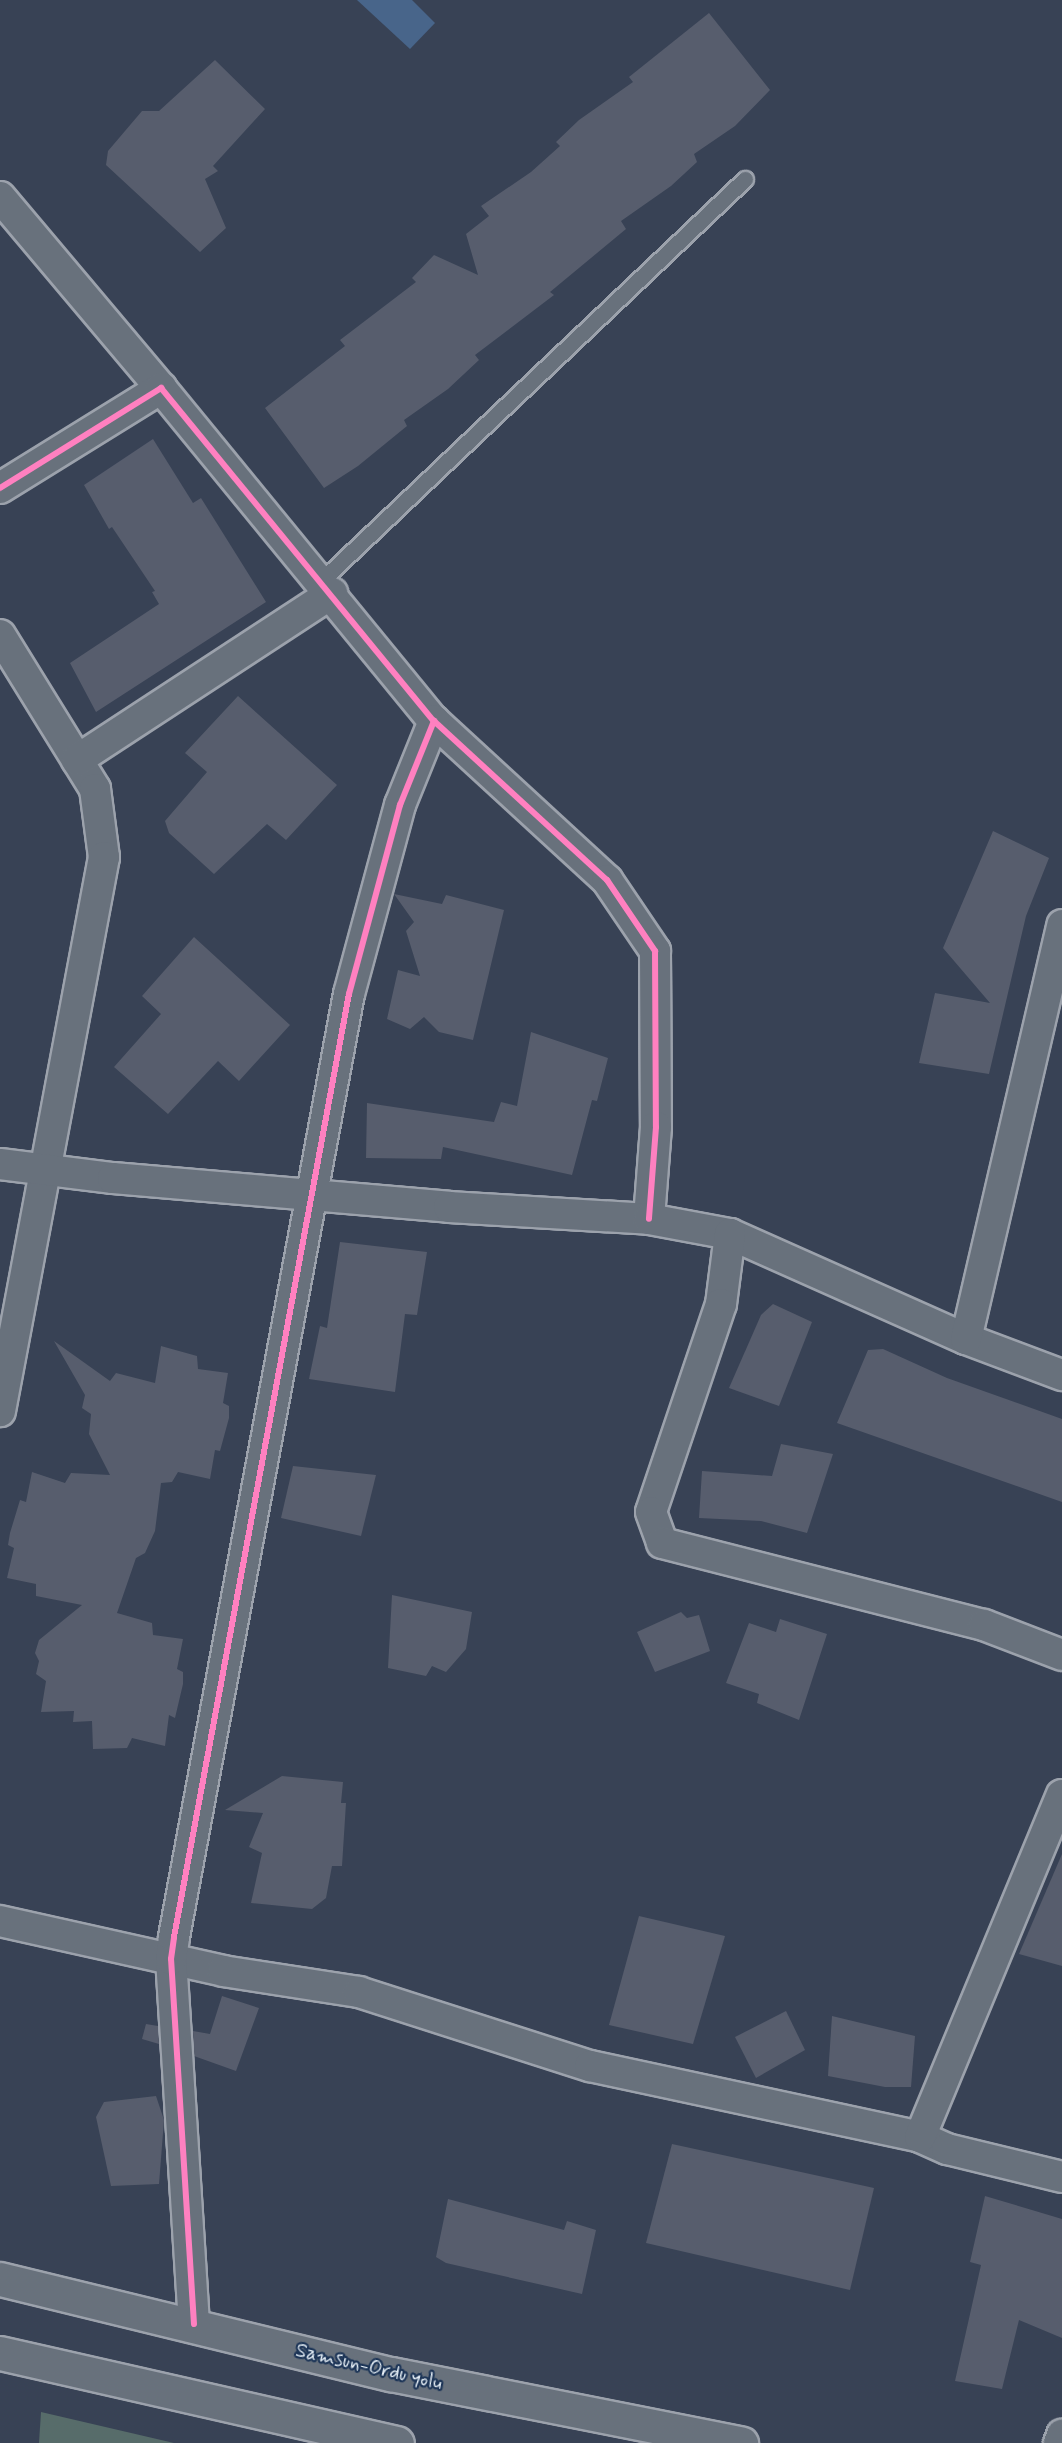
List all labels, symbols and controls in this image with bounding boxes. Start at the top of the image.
street label: Samsun-Ordu yolu [294,2339,444,2395]

